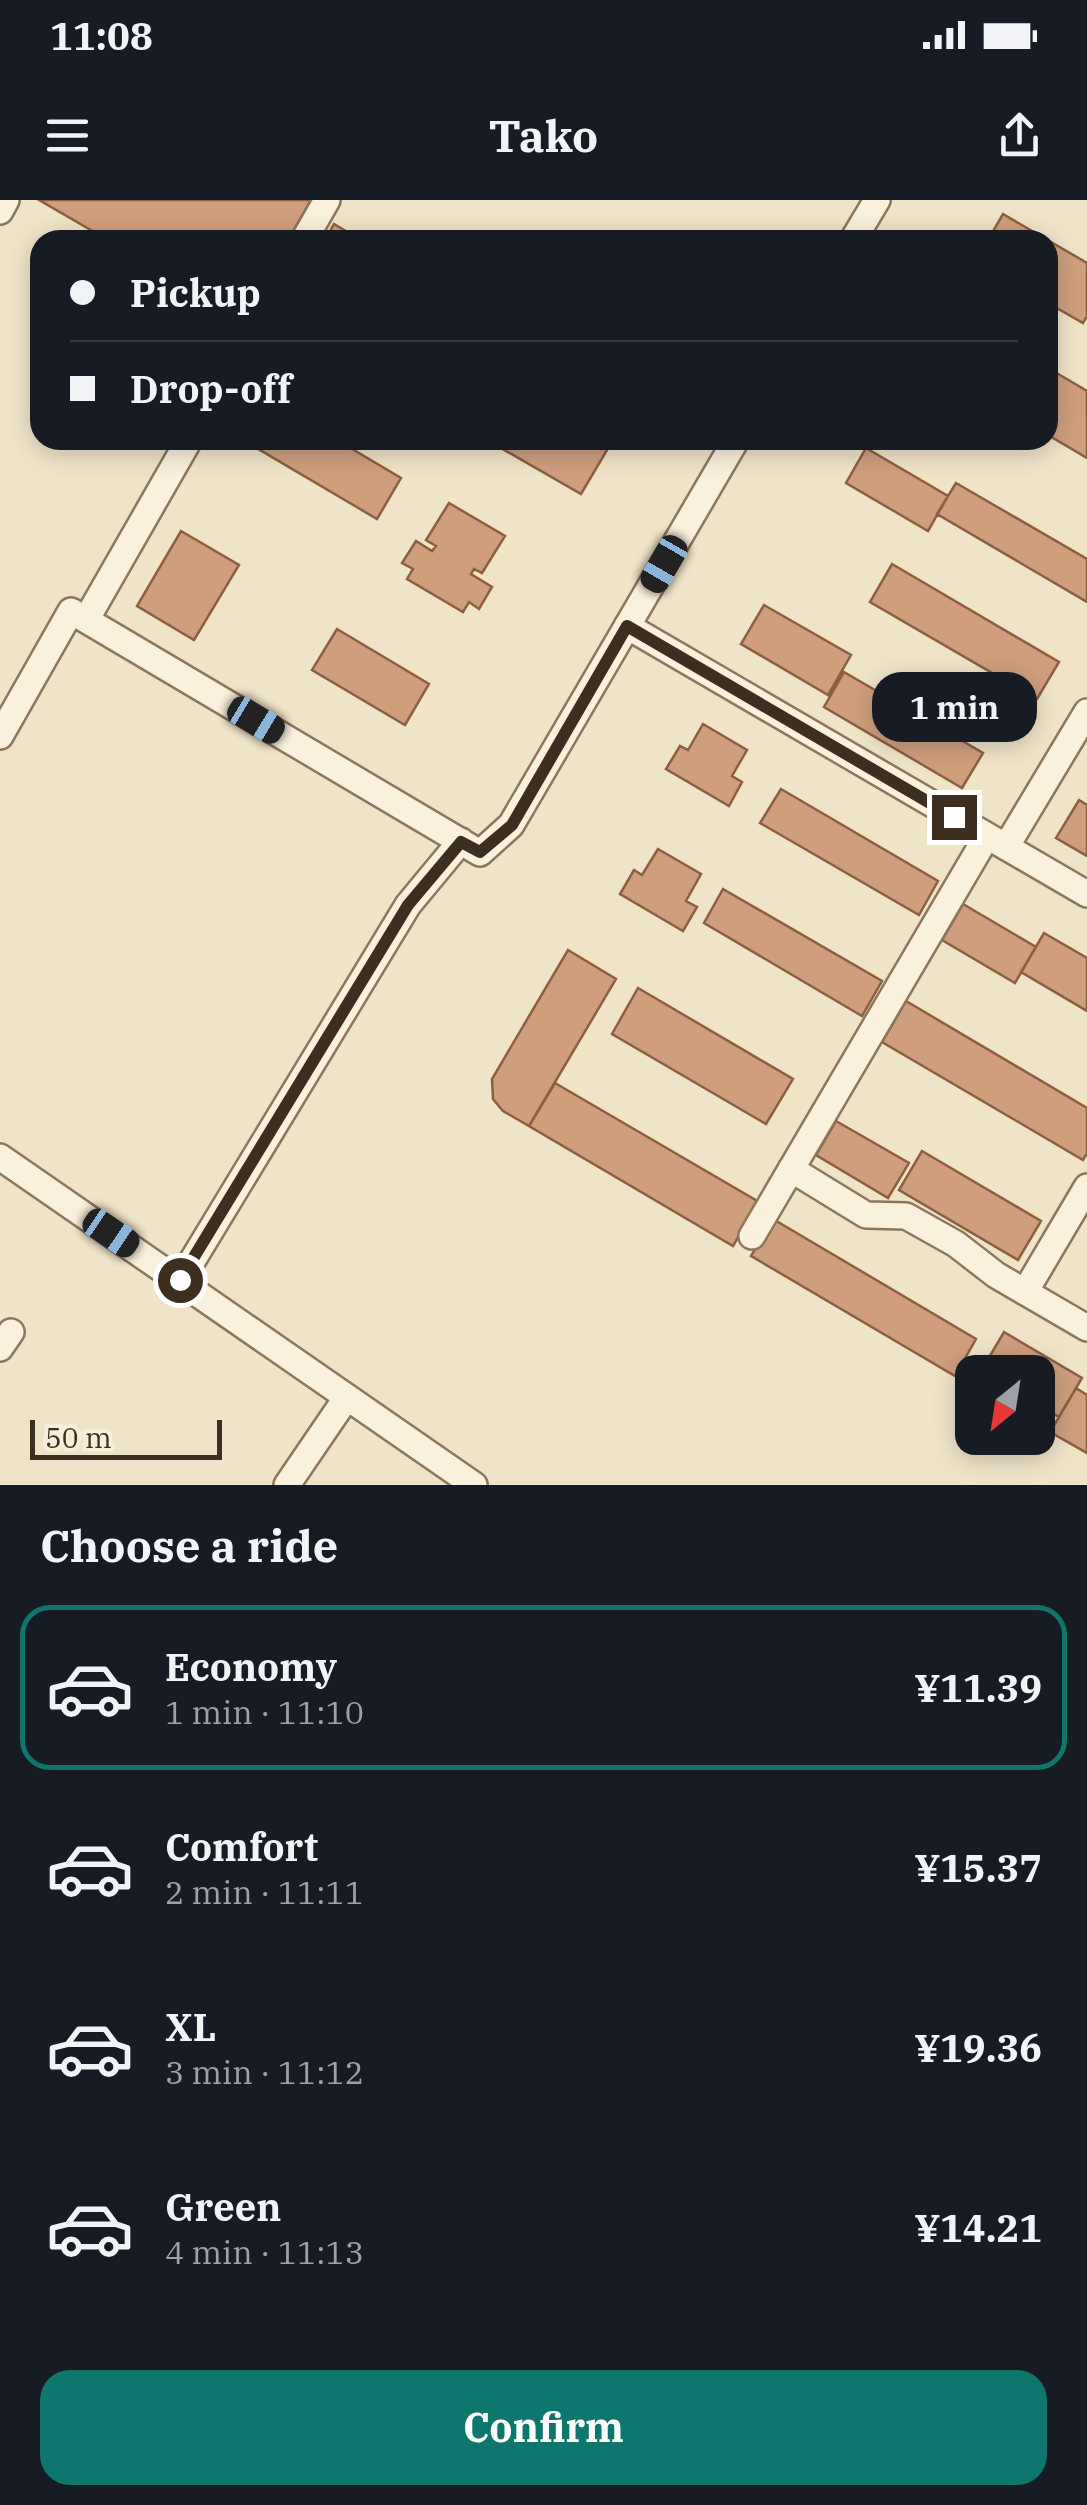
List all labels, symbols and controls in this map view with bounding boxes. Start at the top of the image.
text: 11:08 [50,11,153,60]
text: Tako [489,106,598,164]
icon: menu [40,108,95,163]
icon: share [992,108,1047,163]
text: Pickup [130,268,261,317]
text: Drop-off [130,364,292,413]
car [636,531,692,597]
callout: 1 min [872,672,1036,742]
text: 1 min [910,686,999,728]
car [223,692,289,748]
route end [932,795,977,840]
car [78,1204,144,1262]
route start [158,1258,203,1303]
north arrow [955,1355,1055,1455]
map controls [955,1355,1055,1455]
scale bar [30,1415,222,1460]
text: 50 m [45,1419,112,1456]
text: Choose a ride [40,1516,338,1574]
text: Economy [165,1642,337,1691]
icon: car [45,1643,135,1733]
text: ¥11.39 [914,1663,1042,1712]
text: 1 min · 11:10 [165,1691,364,1733]
text: Comfort [165,1822,318,1871]
icon: car [45,1823,135,1913]
text: ¥15.37 [914,1843,1042,1892]
text: 2 min · 11:11 [165,1871,364,1913]
text: XL [165,2002,216,2051]
icon: car [45,2003,135,2093]
text: ¥19.36 [914,2023,1042,2072]
text: 3 min · 11:12 [165,2051,364,2093]
text: Green [165,2182,281,2231]
icon: car [45,2183,135,2273]
text: ¥14.21 [914,2203,1042,2252]
text: 4 min · 11:13 [165,2231,364,2273]
button: Confirm [40,2370,1047,2485]

